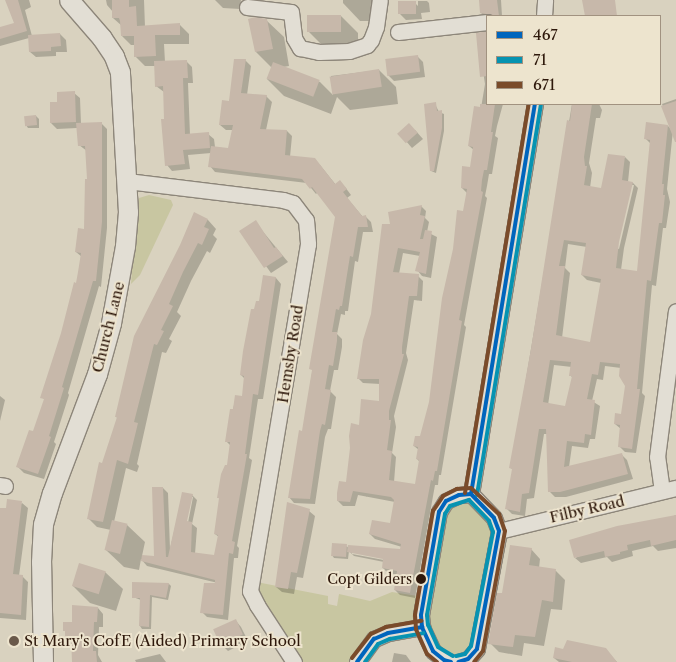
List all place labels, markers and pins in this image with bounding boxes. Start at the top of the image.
place label: Copt Gilders [327,571,412,587]
marker: Copt Gilders [416,574,426,584]
place label: St Mary's CofE (Aided) Primary School [24,632,301,650]
marker: St Mary's CofE (Aided) Primary School [8,635,20,647]

